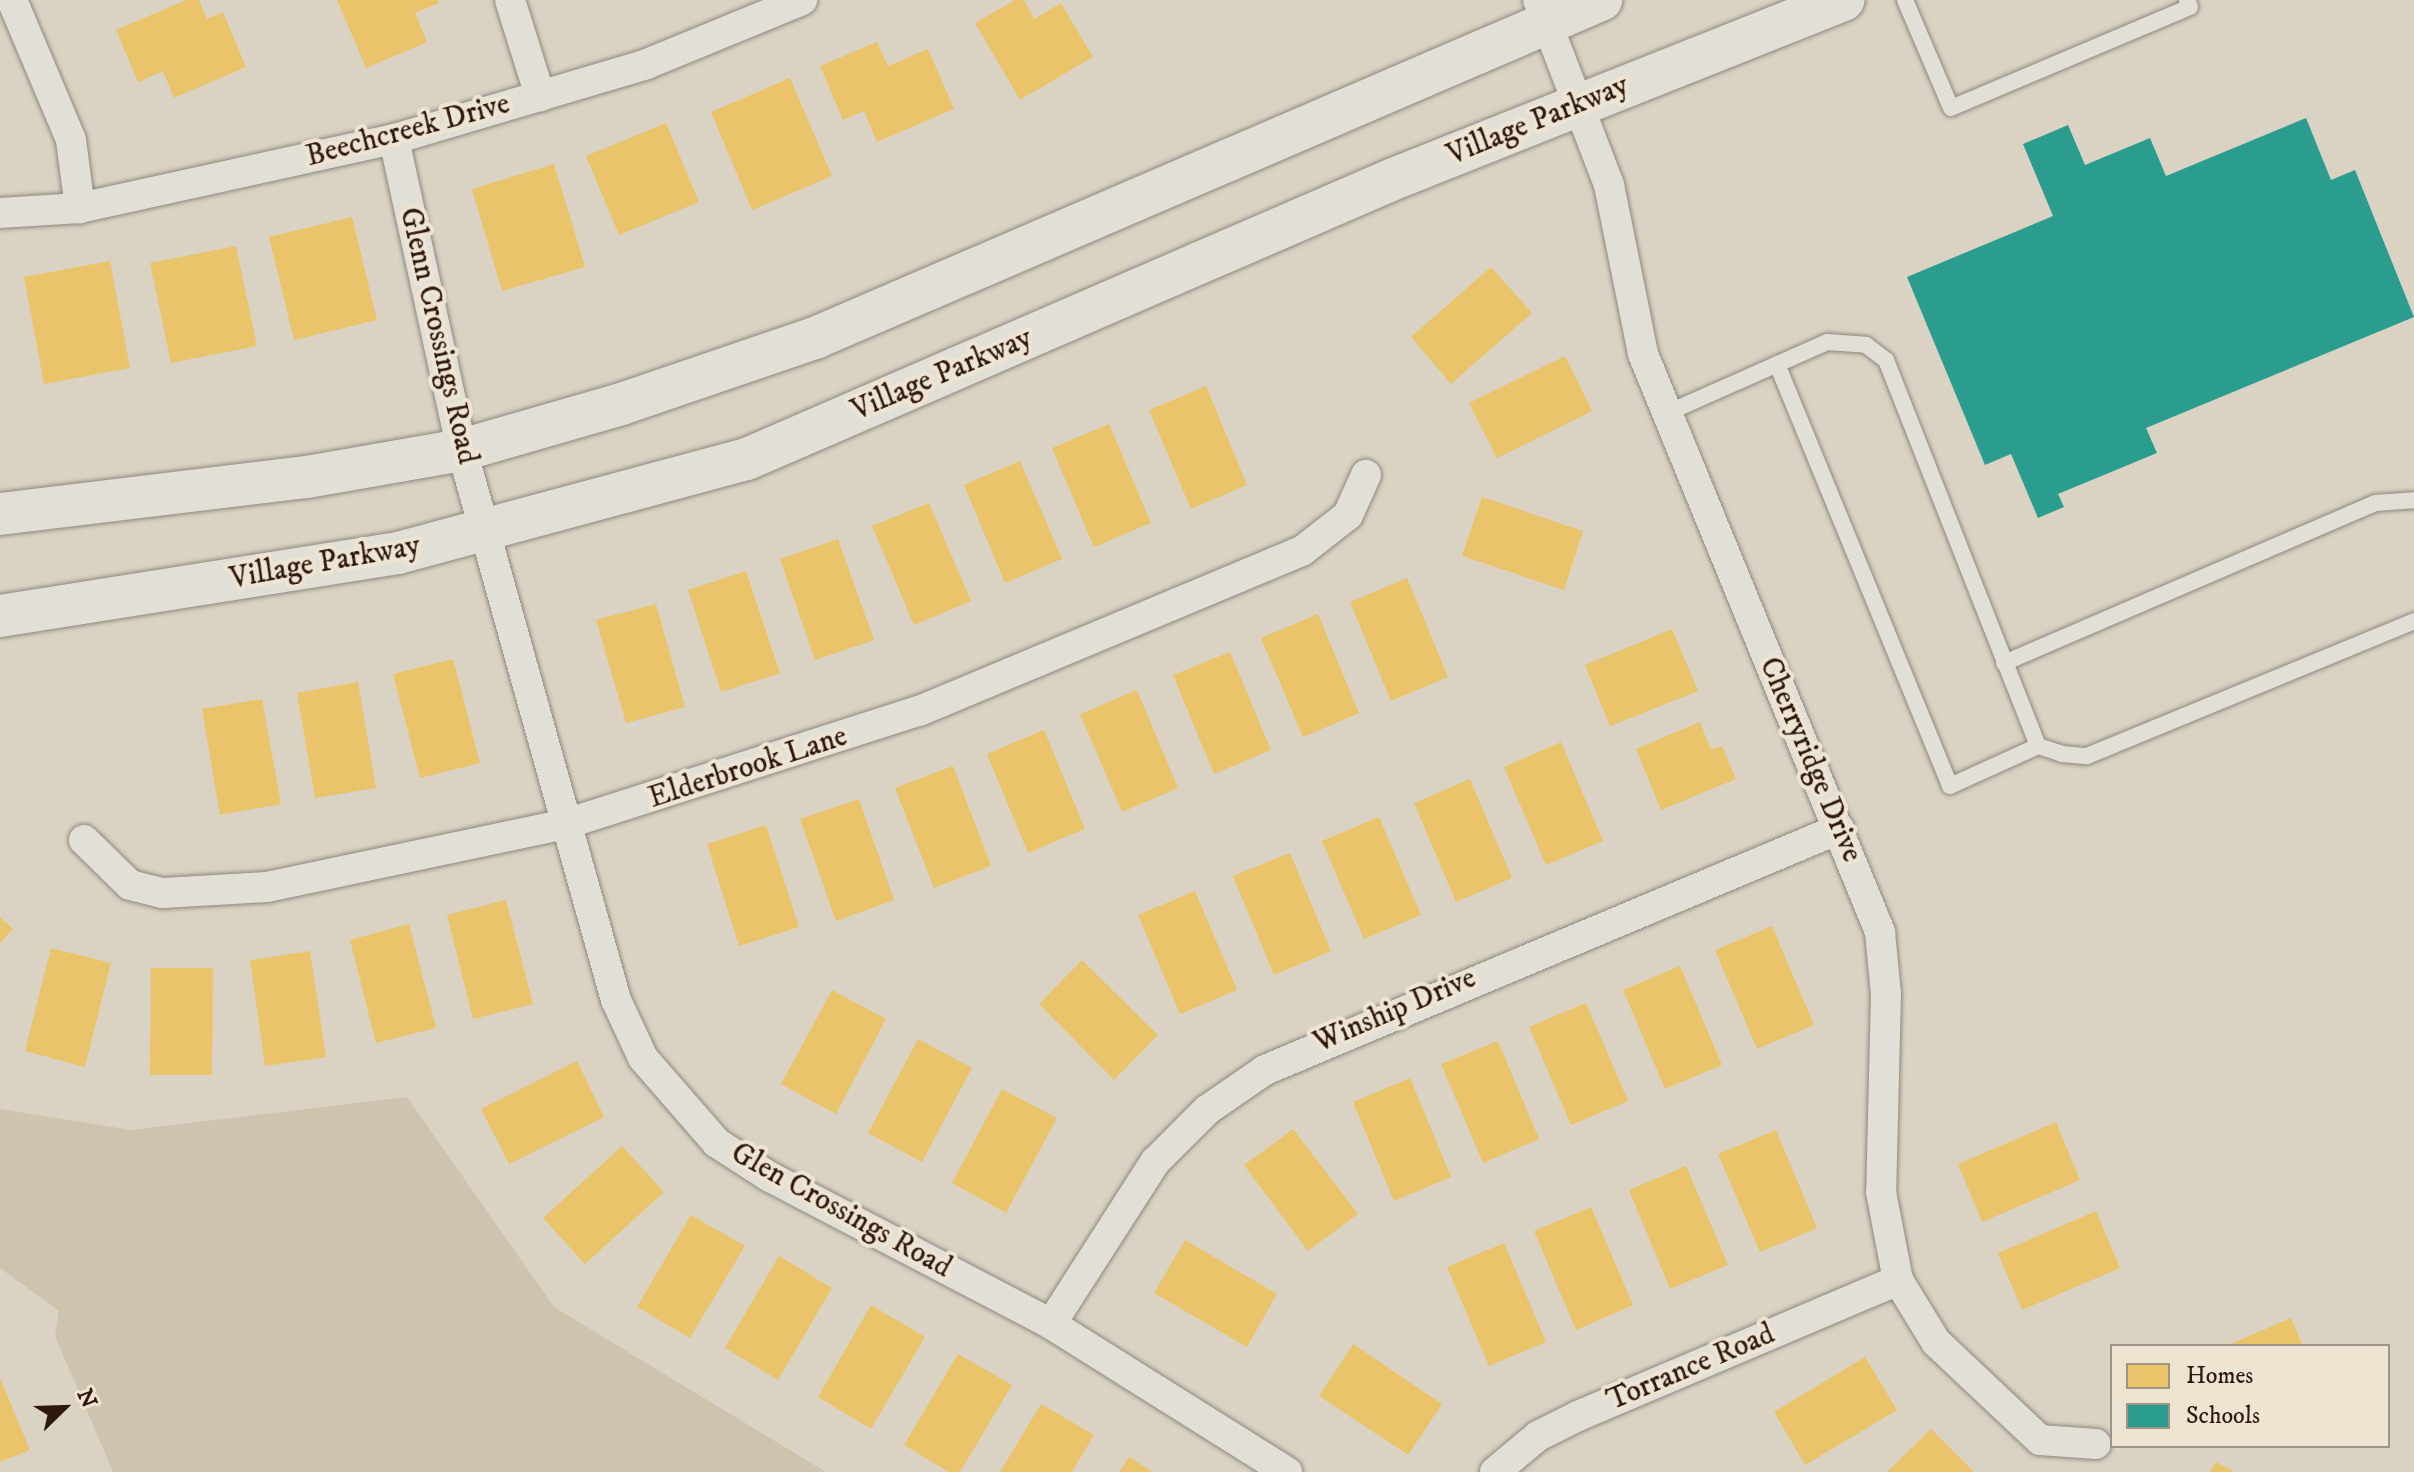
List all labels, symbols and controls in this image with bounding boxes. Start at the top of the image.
street label: Village Parkway [1442,68,1634,174]
street label: Beechcreek Drive [302,87,514,175]
street label: Glenn Crossings Road [391,204,485,468]
street label: Village Parkway [846,321,1038,429]
street label: Village Parkway [227,529,423,597]
street label: Cherryridge Drive [1751,652,1869,868]
street label: Elderbrook Lane [644,719,852,817]
street label: Winship Drive [1309,961,1481,1061]
street label: Glen Crossings Road [724,1135,958,1287]
street label: Torrance Road [1602,1317,1780,1419]
legend [2110,1344,2390,1448]
text: Homes [2186,1361,2253,1391]
north arrow [24,1368,104,1448]
text: N [71,1385,103,1412]
text: Schools [2186,1401,2260,1431]

